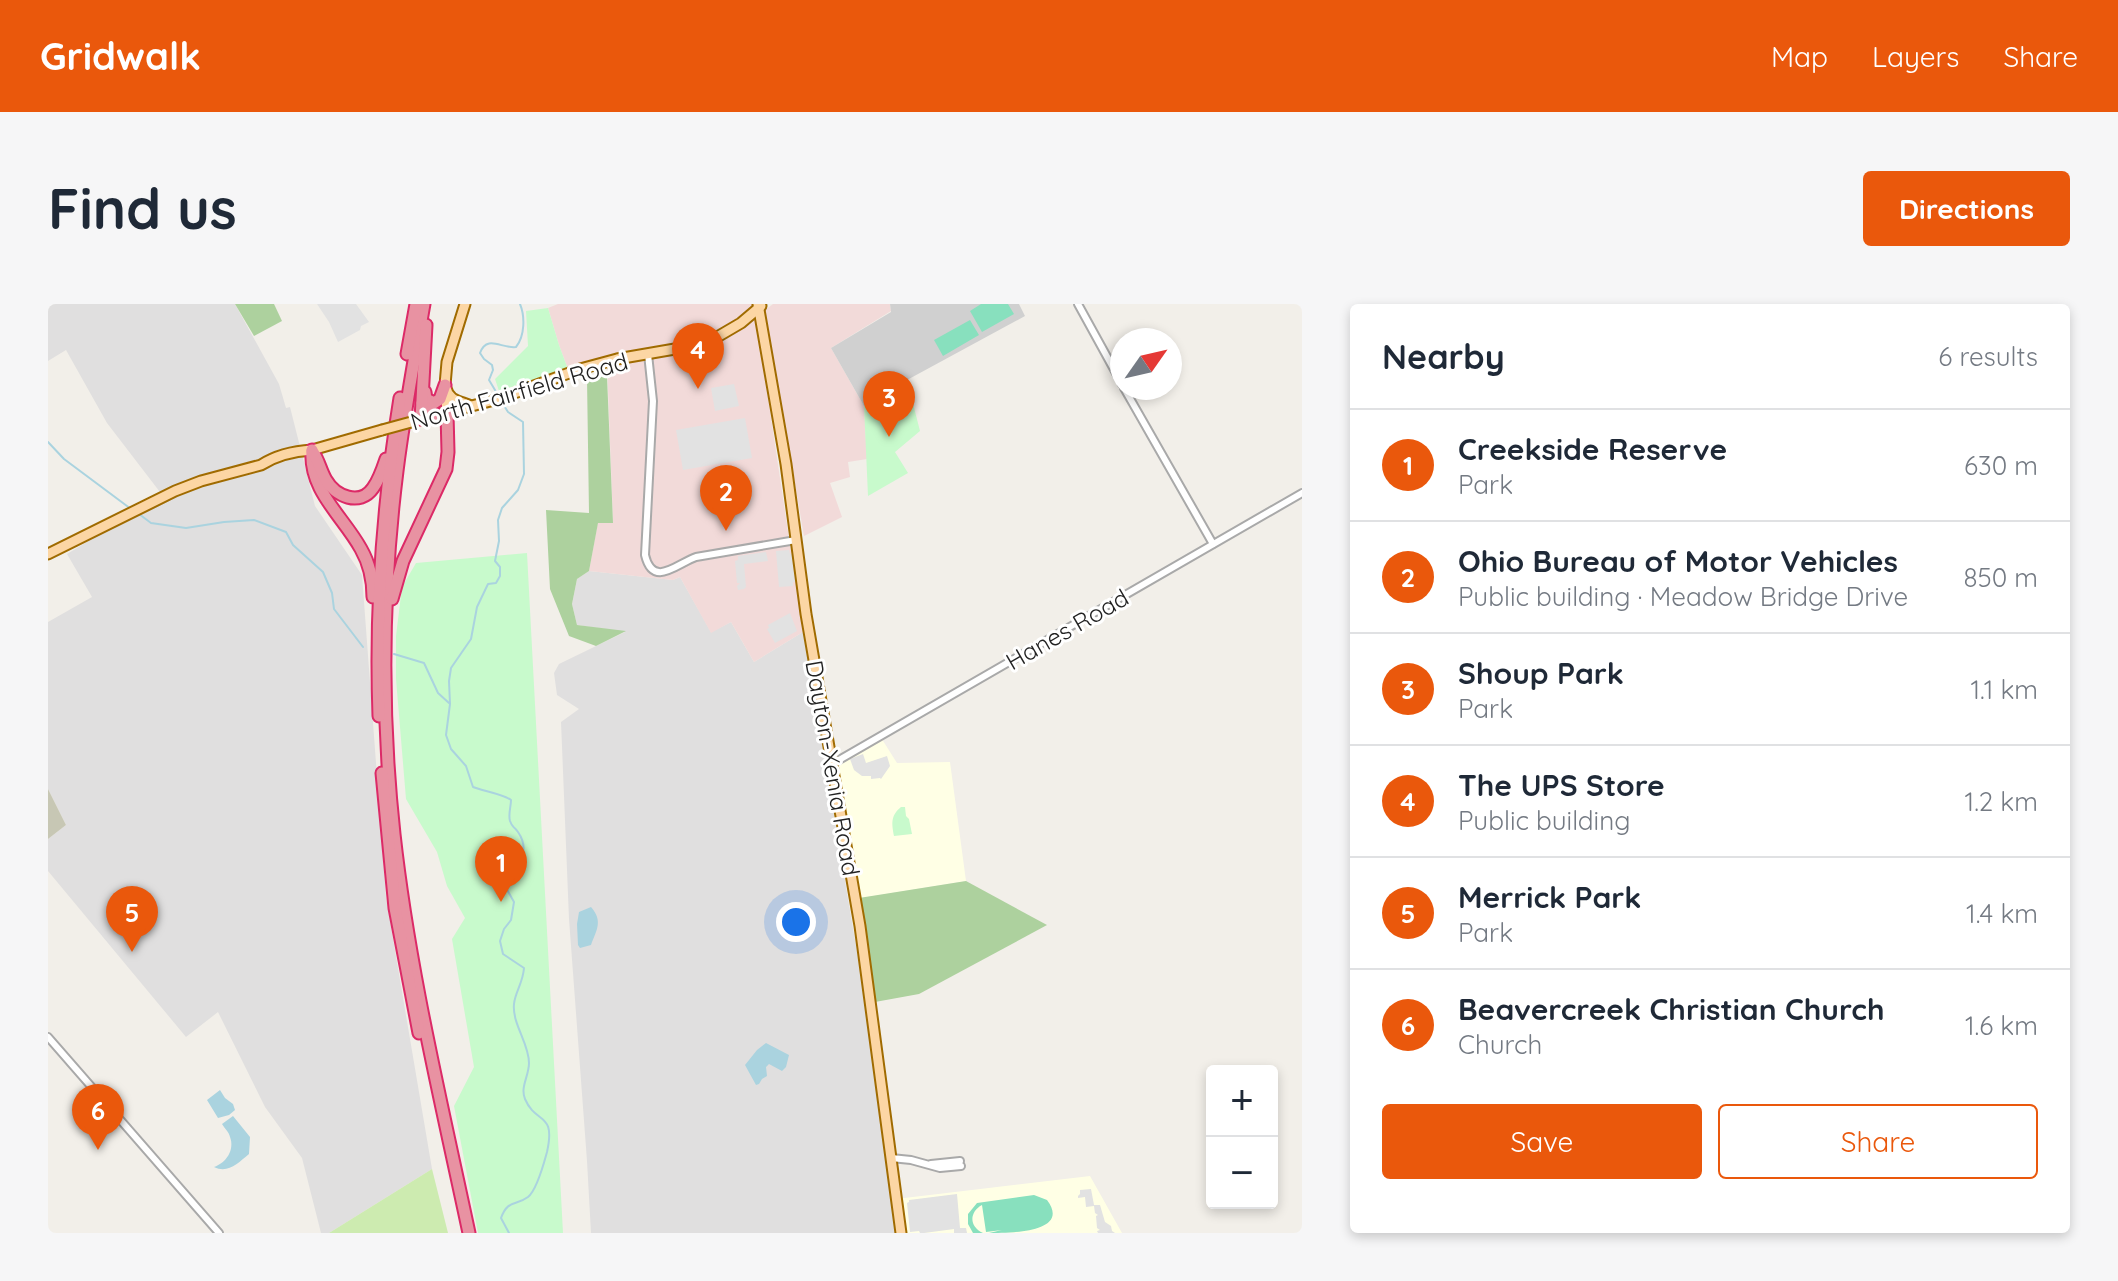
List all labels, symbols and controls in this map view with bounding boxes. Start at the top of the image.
text: Gridwalk [40,32,201,80]
text: Map [1771,39,1828,74]
text: Layers [1872,39,1959,74]
text: Share [2003,39,2078,74]
button: Directions [1863,171,2070,246]
text: Find us [48,173,237,243]
pin: 4 [672,323,724,389]
north arrow [1110,328,1182,400]
text: Nearby [1382,335,1505,378]
text: 6 results [1938,340,2038,373]
street label: North Fairfield Road [407,346,631,436]
pin: 3 [863,371,915,437]
text: Creekside Reserve [1458,430,1727,468]
text: 1 [1403,449,1413,482]
text: 630 m [1964,449,2038,482]
pin: 2 [700,465,752,531]
text: Park [1458,468,1513,501]
text: Ohio Bureau of Motor Vehicles [1458,542,1898,580]
text: 2 [1401,561,1415,594]
text: 850 m [1964,561,2038,594]
text: Public building · Meadow Bridge Drive [1458,580,1908,613]
street label: Hanes Road [1000,582,1134,676]
text: Shoup Park [1458,654,1624,692]
street label: Dayton-Xenia Road [799,658,867,878]
text: 3 [1401,673,1415,706]
text: 1.1 km [1970,673,2038,706]
text: Park [1458,692,1513,725]
text: The UPS Store [1458,766,1665,804]
text: 4 [1400,785,1416,818]
text: 1.2 km [1965,785,2038,818]
text: Public building [1458,804,1630,837]
pin: 1 [475,836,527,902]
text: Merrick Park [1458,878,1641,916]
pin: 5 [106,886,158,952]
text: 5 [1401,897,1415,930]
text: 1.4 km [1966,897,2038,930]
your location [776,902,816,942]
text: Park [1458,916,1513,949]
text: Beavercreek Christian Church [1458,990,1884,1028]
text: 6 [1401,1009,1415,1042]
text: 1.6 km [1965,1009,2038,1042]
text: Church [1458,1028,1542,1061]
map controls [1206,1065,1278,1209]
button: + [1206,1065,1278,1137]
pin: 6 [72,1084,124,1150]
button: Save [1382,1104,1702,1179]
button: Share [1718,1104,2038,1179]
button: − [1206,1137,1278,1209]

